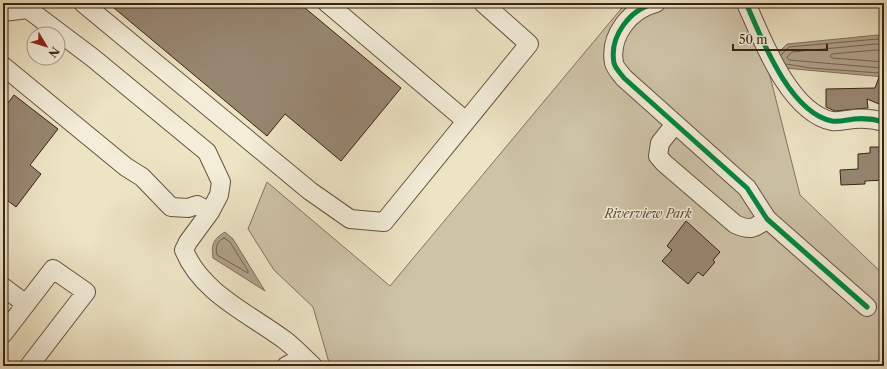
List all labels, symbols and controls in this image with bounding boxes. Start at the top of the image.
north arrow [26,26,66,66]
scale bar [733,26,827,52]
text: 50 m [739,32,768,47]
text: N [45,44,62,61]
park label: Riverview Park [603,206,692,221]

